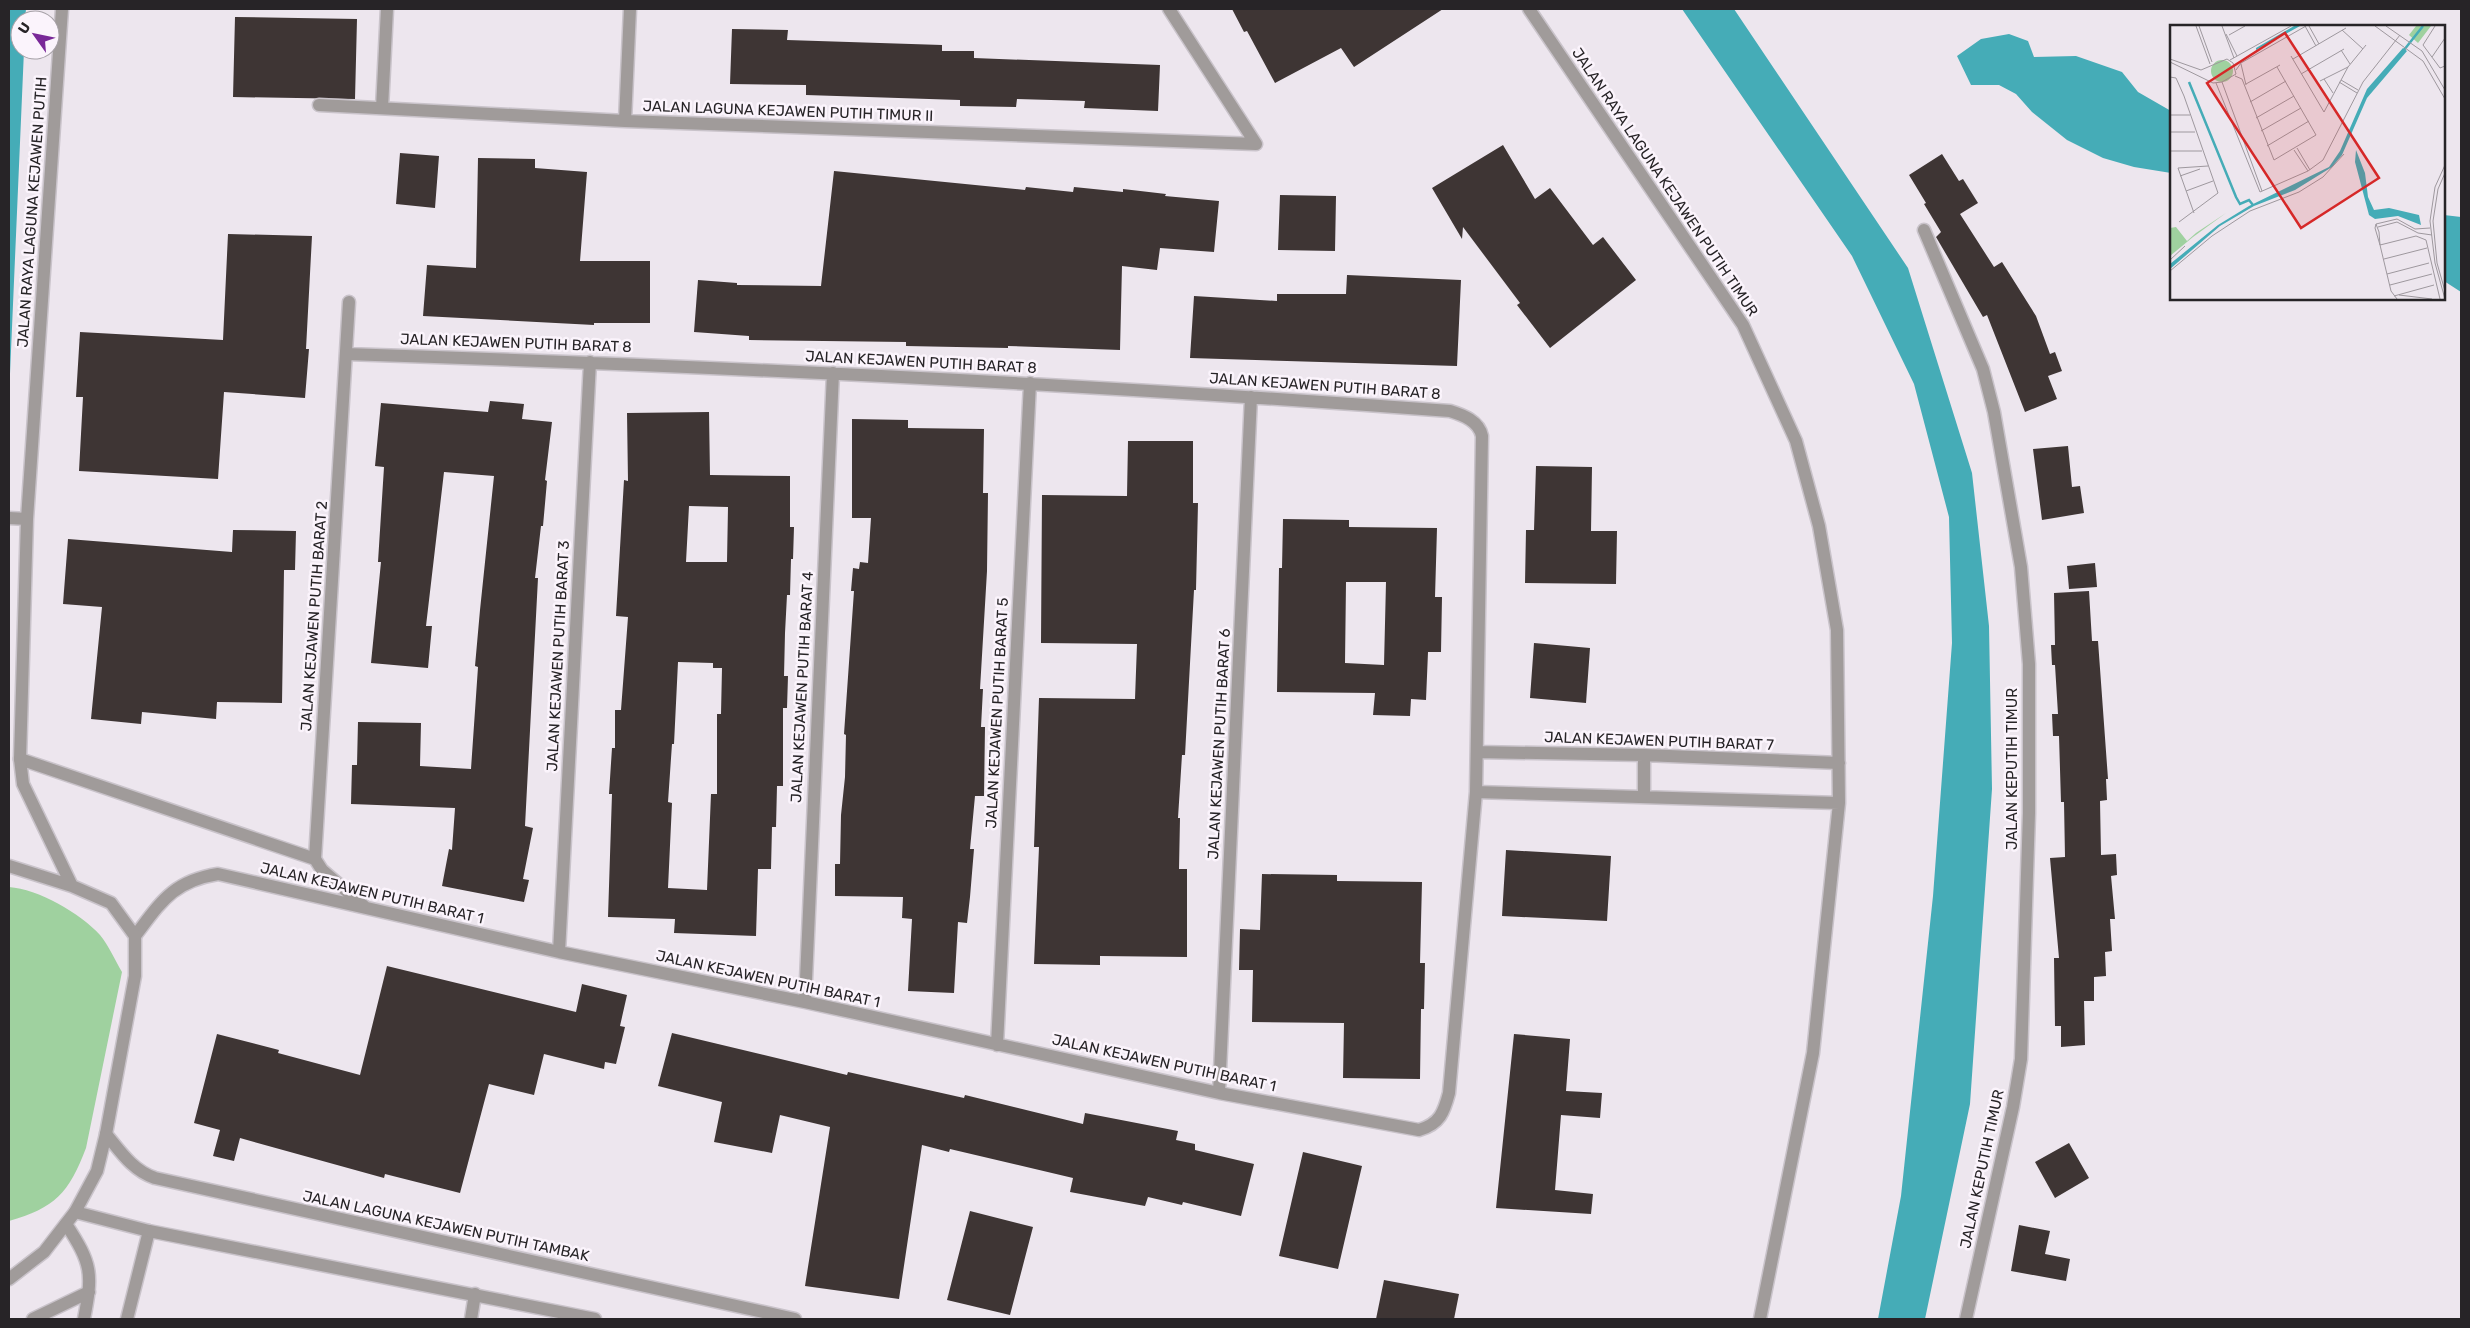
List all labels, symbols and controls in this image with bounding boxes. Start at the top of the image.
north arrow [10,10,60,60]
text: U [15,19,34,37]
inset map [2170,25,2445,300]
street label: JALAN RAYA LAGUNA KEJAWEN PUTIH TIMUR [1568,44,1762,320]
street label: JALAN RAYA LAGUNA KEJAWEN PUTIH [14,76,50,348]
street label: JALAN LAGUNA KEJAWEN PUTIH TIMUR II [642,97,934,125]
street label: JALAN KEJAWEN PUTIH BARAT 8 [400,330,632,356]
street label: JALAN KEJAWEN PUTIH BARAT 8 [805,347,1037,377]
street label: JALAN KEJAWEN PUTIH BARAT 8 [1209,369,1441,403]
street label: JALAN KEJAWEN PUTIH BARAT 2 [297,500,331,732]
street label: JALAN KEJAWEN PUTIH BARAT 3 [543,540,573,772]
street label: JALAN KEJAWEN PUTIH BARAT 4 [787,571,817,803]
street label: JALAN KEJAWEN PUTIH BARAT 5 [982,597,1012,829]
street label: JALAN KEJAWEN PUTIH BARAT 6 [1204,628,1234,860]
street label: JALAN KEPUTIH TIMUR [2003,688,2021,850]
street label: JALAN KEJAWEN PUTIH BARAT 7 [1544,728,1775,754]
street label: JALAN KEJAWEN PUTIH BARAT 1 [259,859,485,927]
street label: JALAN KEJAWEN PUTIH BARAT 1 [654,946,882,1012]
street label: JALAN KEJAWEN PUTIH BARAT 1 [1050,1030,1278,1096]
street label: JALAN KEPUTIH TIMUR [1956,1088,2008,1250]
street label: JALAN LAGUNA KEJAWEN PUTIH TAMBAK [301,1187,591,1265]

